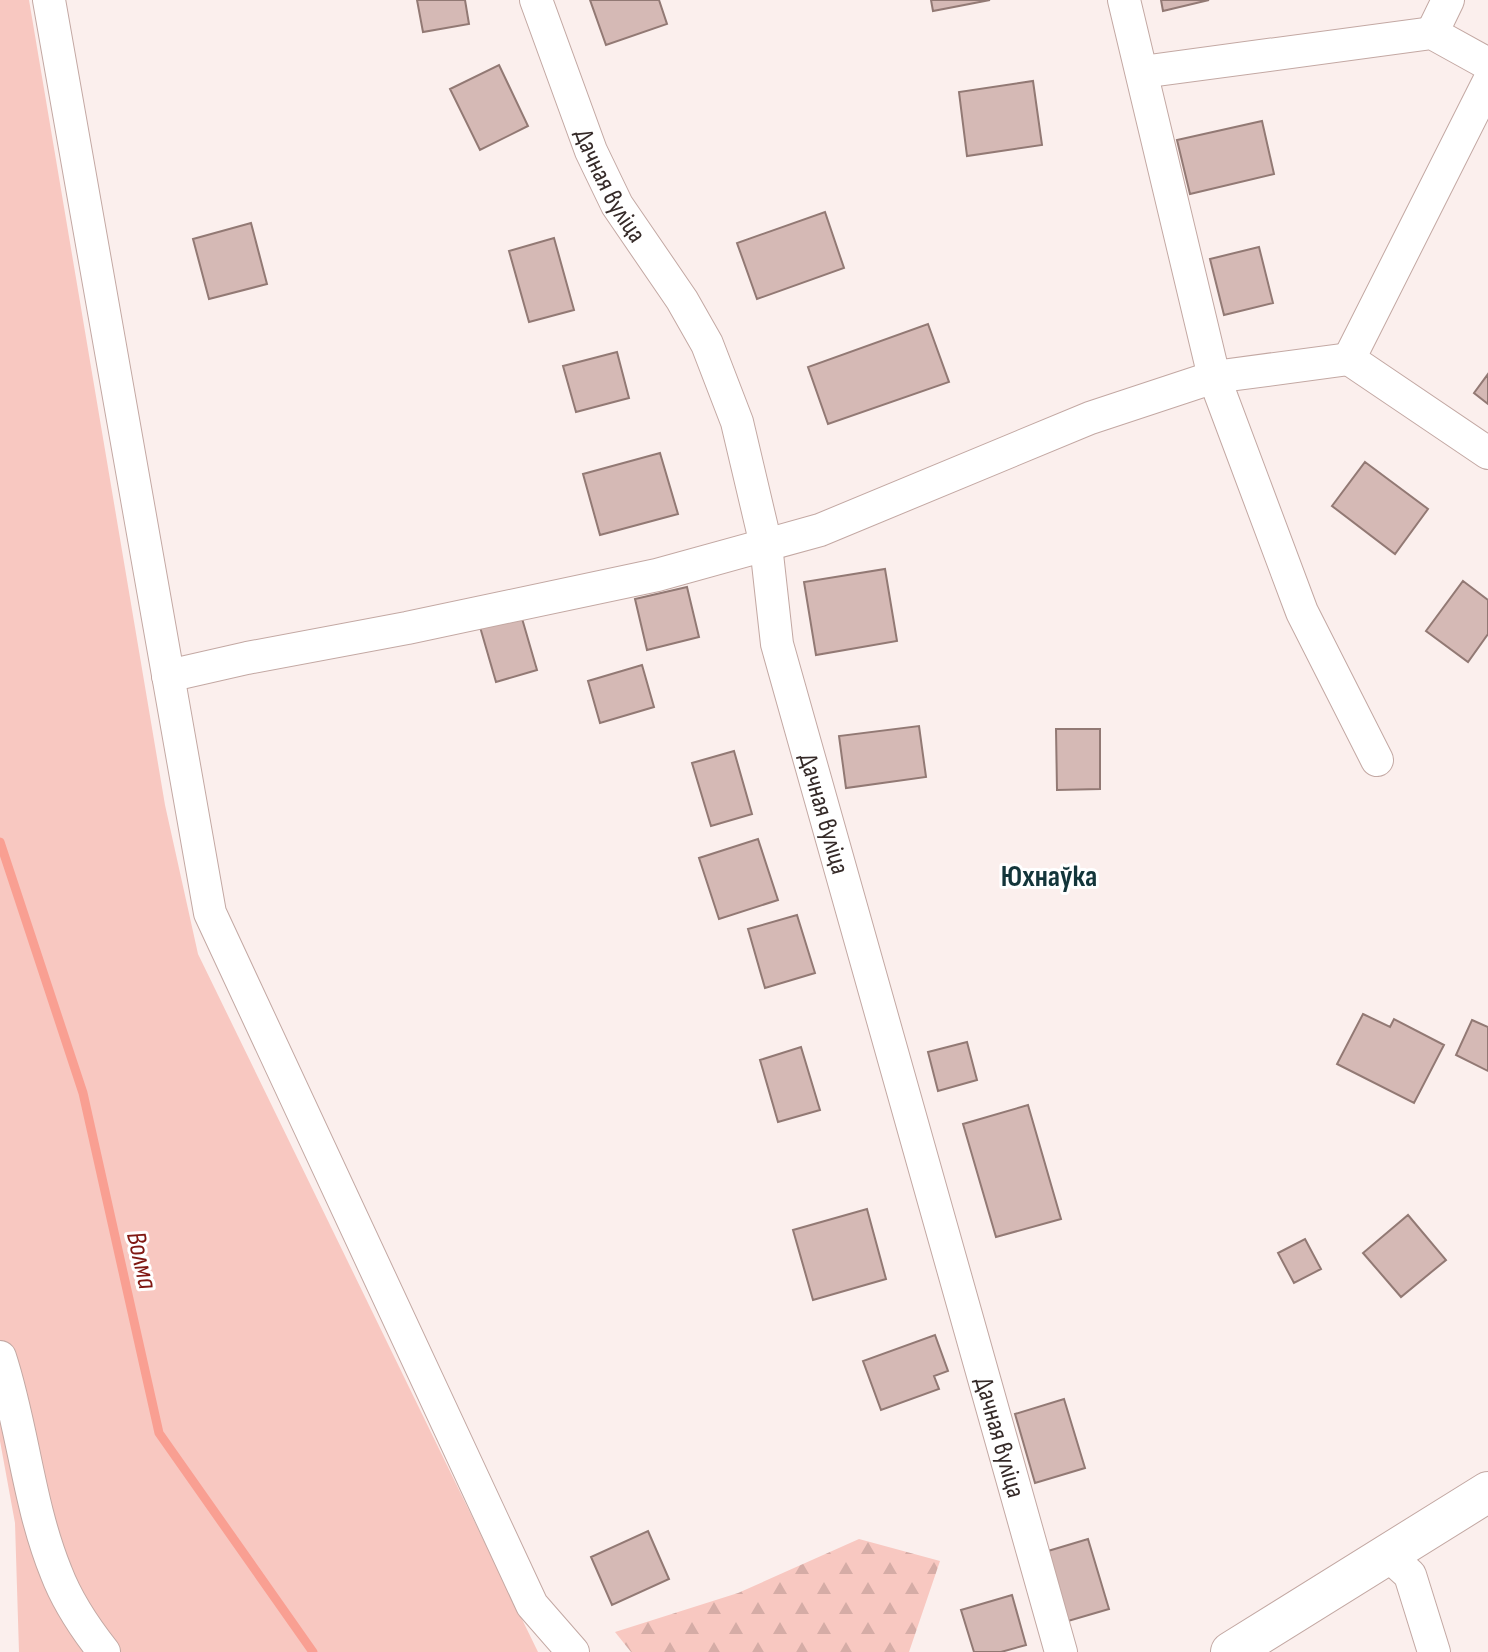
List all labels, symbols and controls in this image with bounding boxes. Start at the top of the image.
street label: Дачная вуліца [567,125,652,249]
street label: Дачная вуліца [792,750,855,878]
district label: Юхнаўка [1001,859,1097,895]
water label: Волма [119,1228,164,1293]
street label: Дачная вуліца [967,1374,1031,1501]

